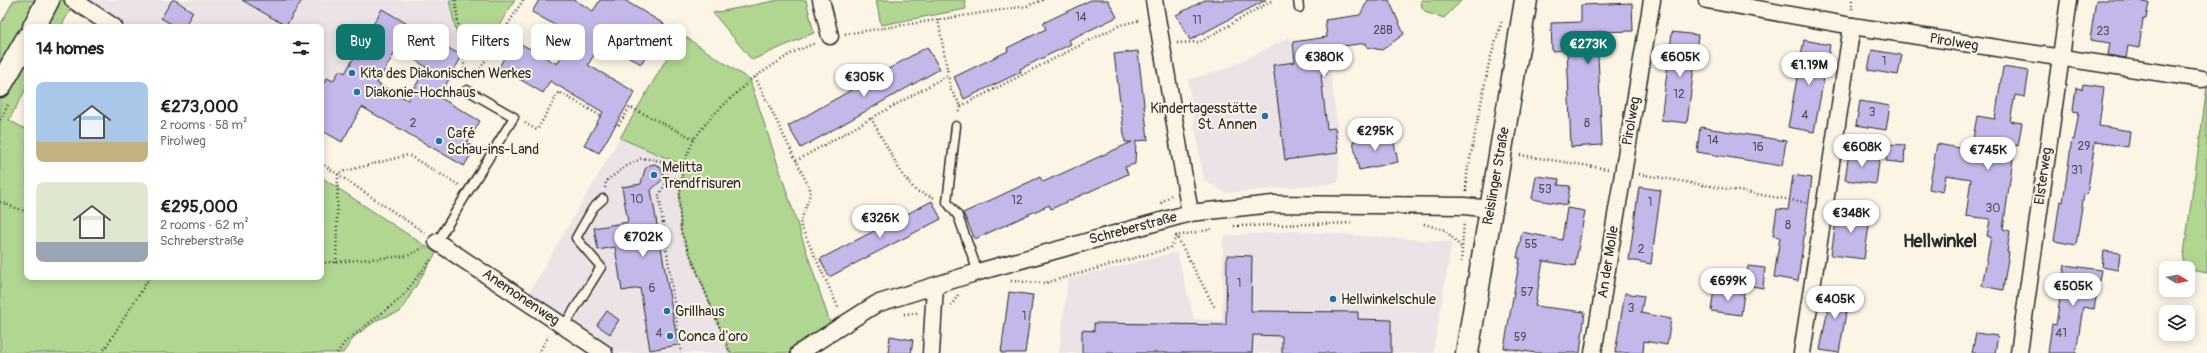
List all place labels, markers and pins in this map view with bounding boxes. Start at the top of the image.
pin: €273K [1560,31,1616,65]
pin: €380K [1296,44,1352,78]
pin: €605K [1652,44,1708,78]
pin: €1.19M [1776,52,1842,86]
pin: €305K [836,64,892,98]
place label: Kita des Diakonischen Werkes [360,65,532,82]
marker: Kita des Diakonischen Werkes [347,68,357,78]
place label: Diakonie-Hochhaus [365,84,476,101]
marker: Diakonie-Hochhaus [352,87,362,97]
place label: Kindertagesstätte St. Annen [1150,100,1257,133]
marker: Kindertagesstätte St. Annen [1260,111,1270,121]
pin: €295K [1347,118,1403,152]
place label: Café Schau-ins-Land [447,125,539,158]
pin: €608K [1834,134,1890,168]
marker: Café Schau-ins-Land [434,136,444,146]
pin: €745K [1960,137,2016,171]
place label: Melitta Trendfrisuren [662,159,741,192]
marker: Melitta Trendfrisuren [649,170,659,180]
pin: €348K [1823,200,1879,234]
pin: €326K [852,205,908,239]
pin: €702K [615,224,671,258]
pin: €699K [1700,268,1756,302]
pin: €505K [2045,273,2101,307]
pin: €405K [1807,286,1863,320]
place label: Hellwinkelschule [1341,291,1436,308]
marker: Hellwinkelschule [1328,294,1338,304]
place label: Grillhaus [675,303,725,320]
marker: Grillhaus [662,306,672,316]
place label: Conca d'oro [678,328,748,345]
marker: Conca d'oro [665,331,675,341]

